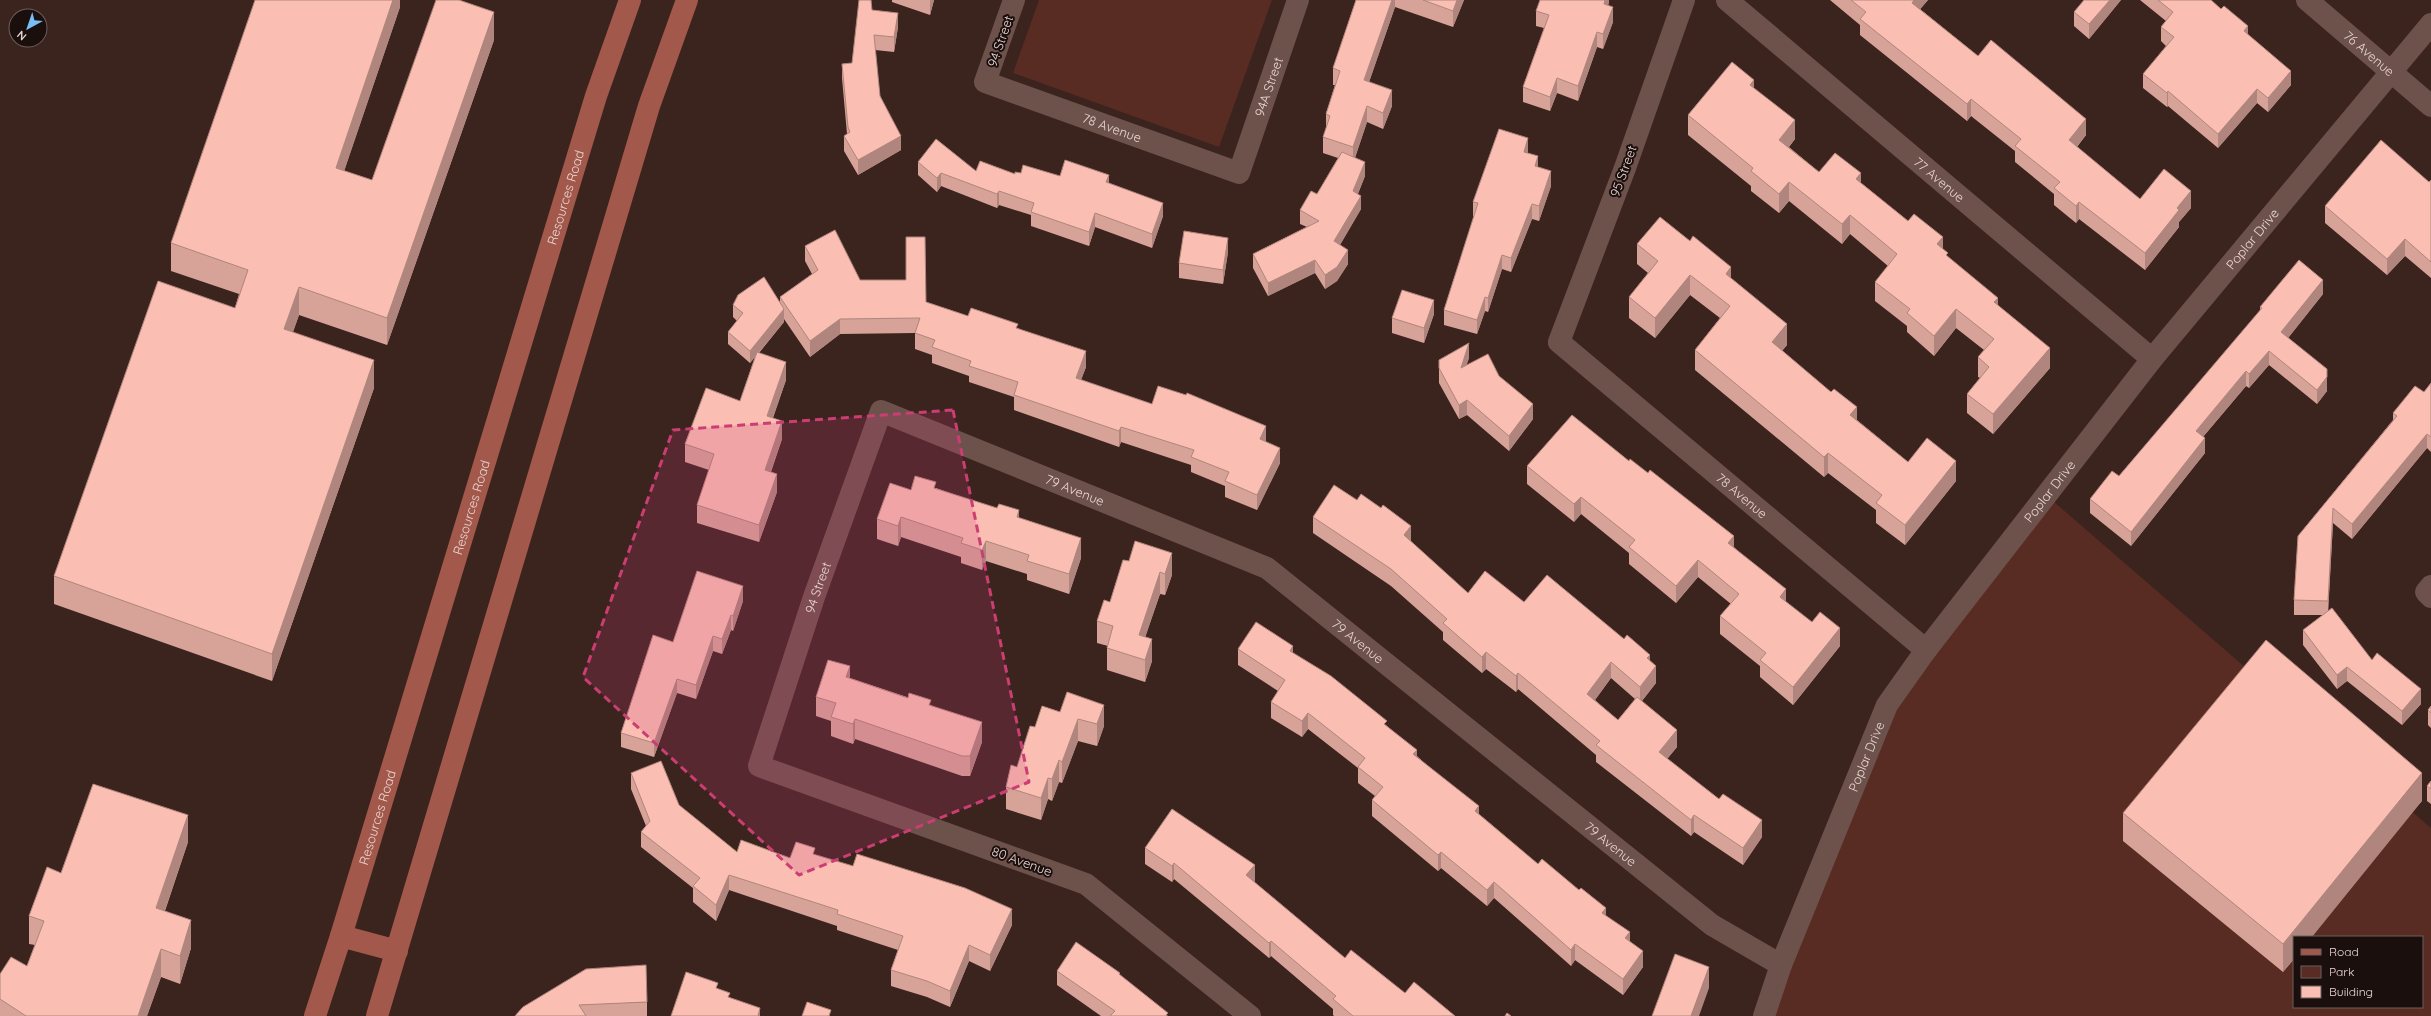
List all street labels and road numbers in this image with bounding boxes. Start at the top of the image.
street label: 94 Street [984,13,1016,69]
street label: 76 Avenue [2341,27,2398,79]
street label: 94A Street [1251,55,1286,118]
street label: 78 Avenue [1080,110,1144,145]
street label: 95 Street [1606,143,1640,199]
street label: Resources Road [543,148,587,247]
street label: 77 Avenue [1911,153,1968,205]
street label: Poplar Drive [2222,205,2282,272]
street label: Poplar Drive [2020,457,2078,525]
street label: Resources Road [449,458,493,557]
street label: 78 Avenue [1713,470,1771,522]
street label: 79 Avenue [1043,471,1107,509]
street label: 94 Street [801,560,834,615]
street label: 79 Avenue [1329,615,1387,667]
street label: Poplar Drive [1845,719,1887,794]
street label: Resources Road [355,768,399,867]
street label: 79 Avenue [1582,818,1640,869]
street label: 80 Avenue [990,843,1054,879]

